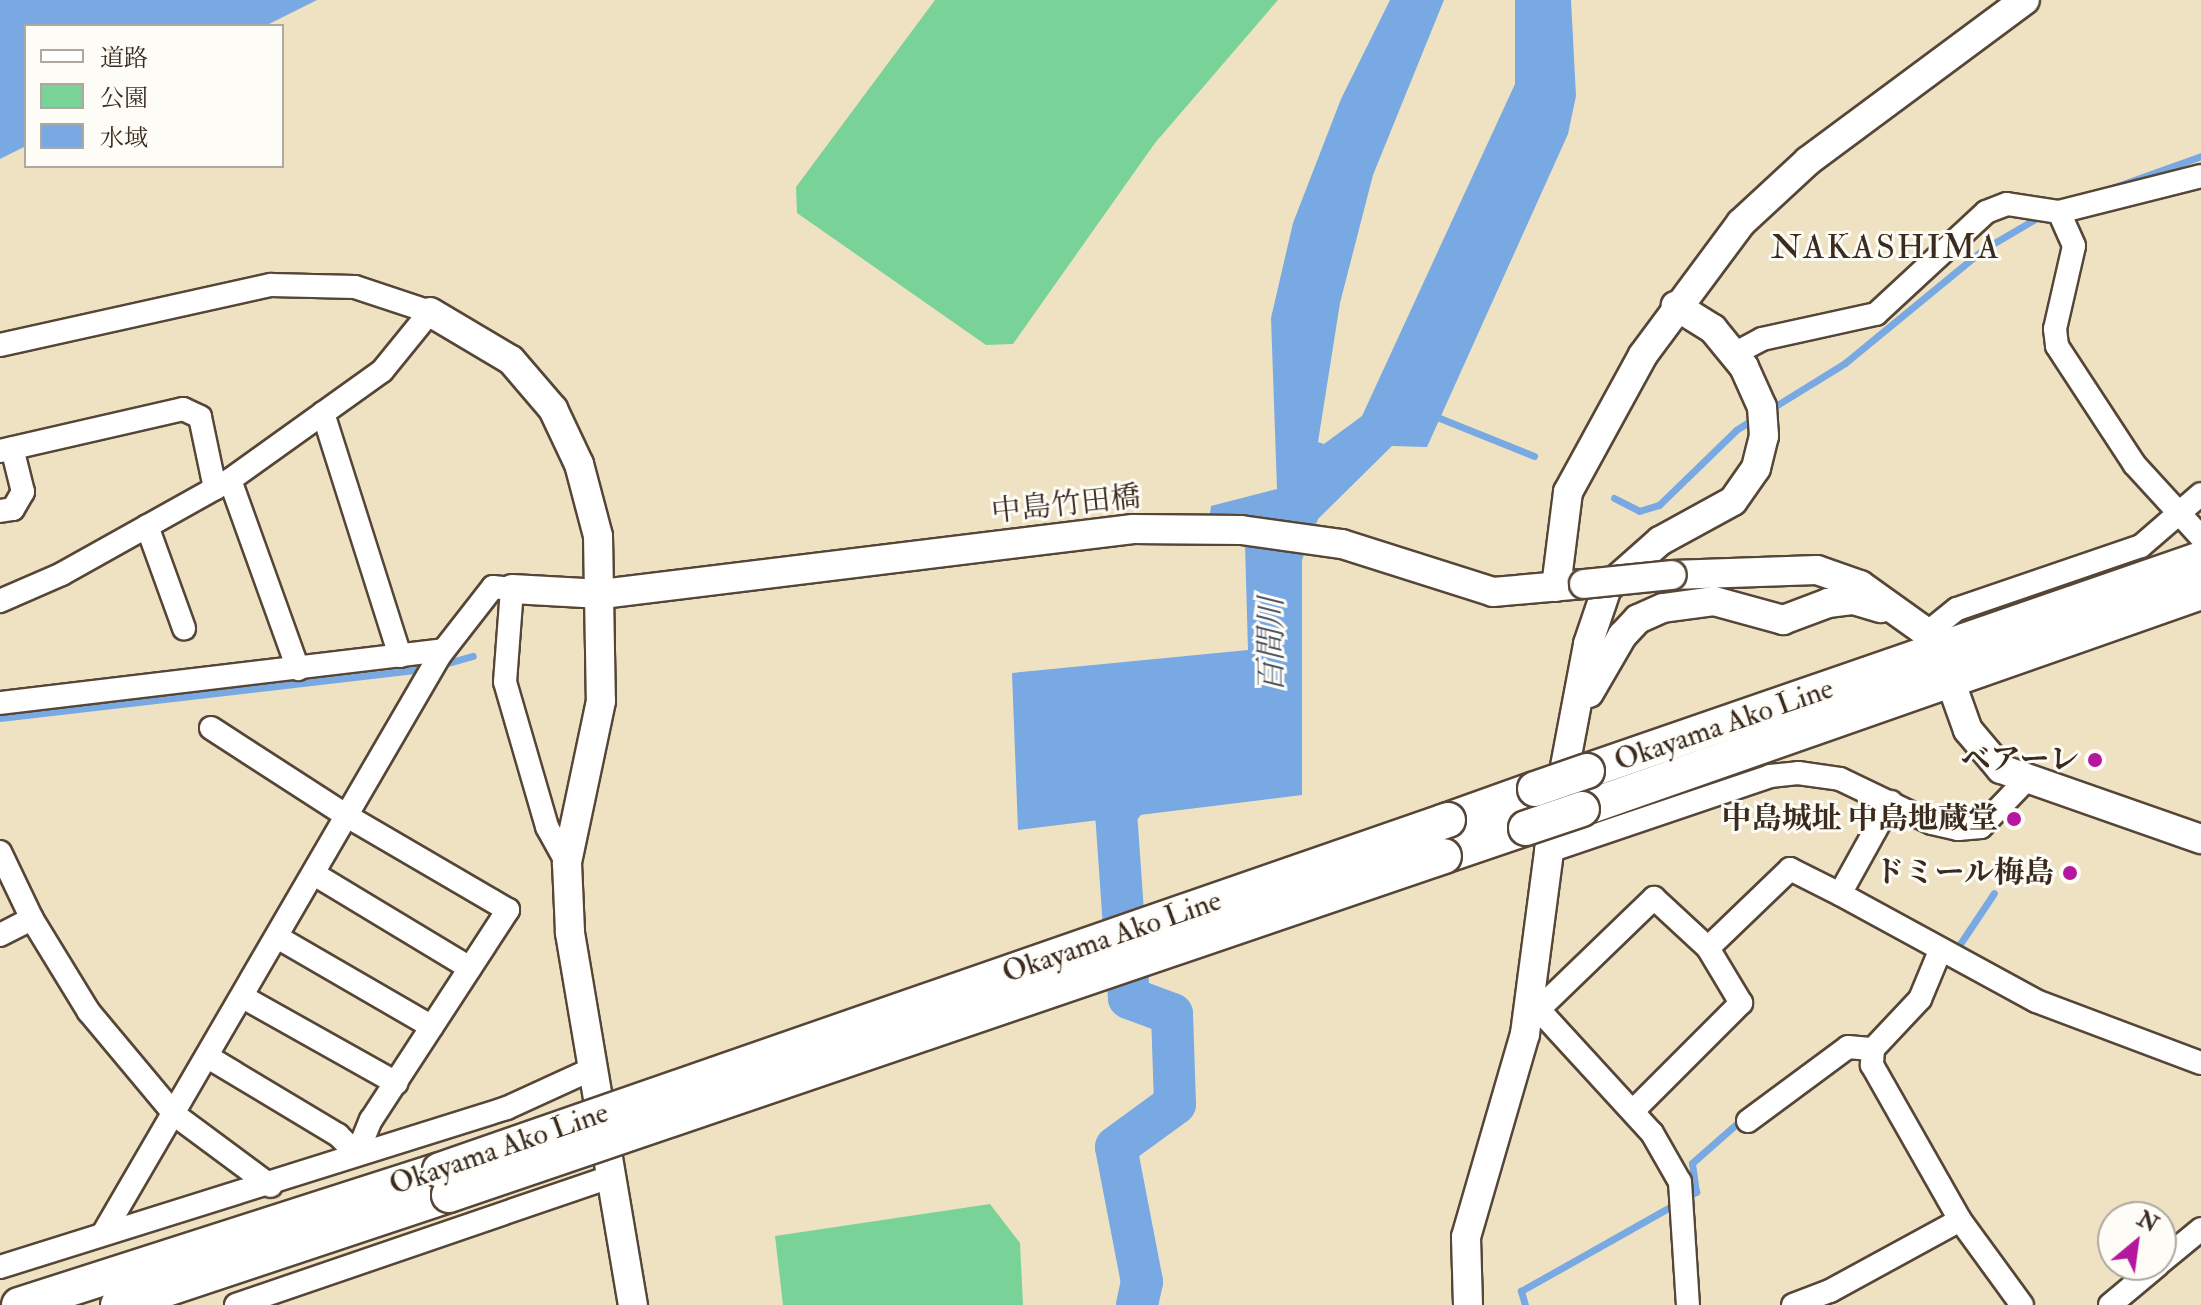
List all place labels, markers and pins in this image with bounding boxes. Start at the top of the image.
place label: ベアーレ [1960,742,2079,778]
marker: ベアーレ [2086,751,2104,769]
place label: 中島城址 中島地蔵堂 [1722,801,1998,837]
marker: 中島城址 中島地蔵堂 [2005,810,2023,828]
place label: ドミール梅島 [1874,855,2054,891]
marker: ドミール梅島 [2061,864,2079,882]

